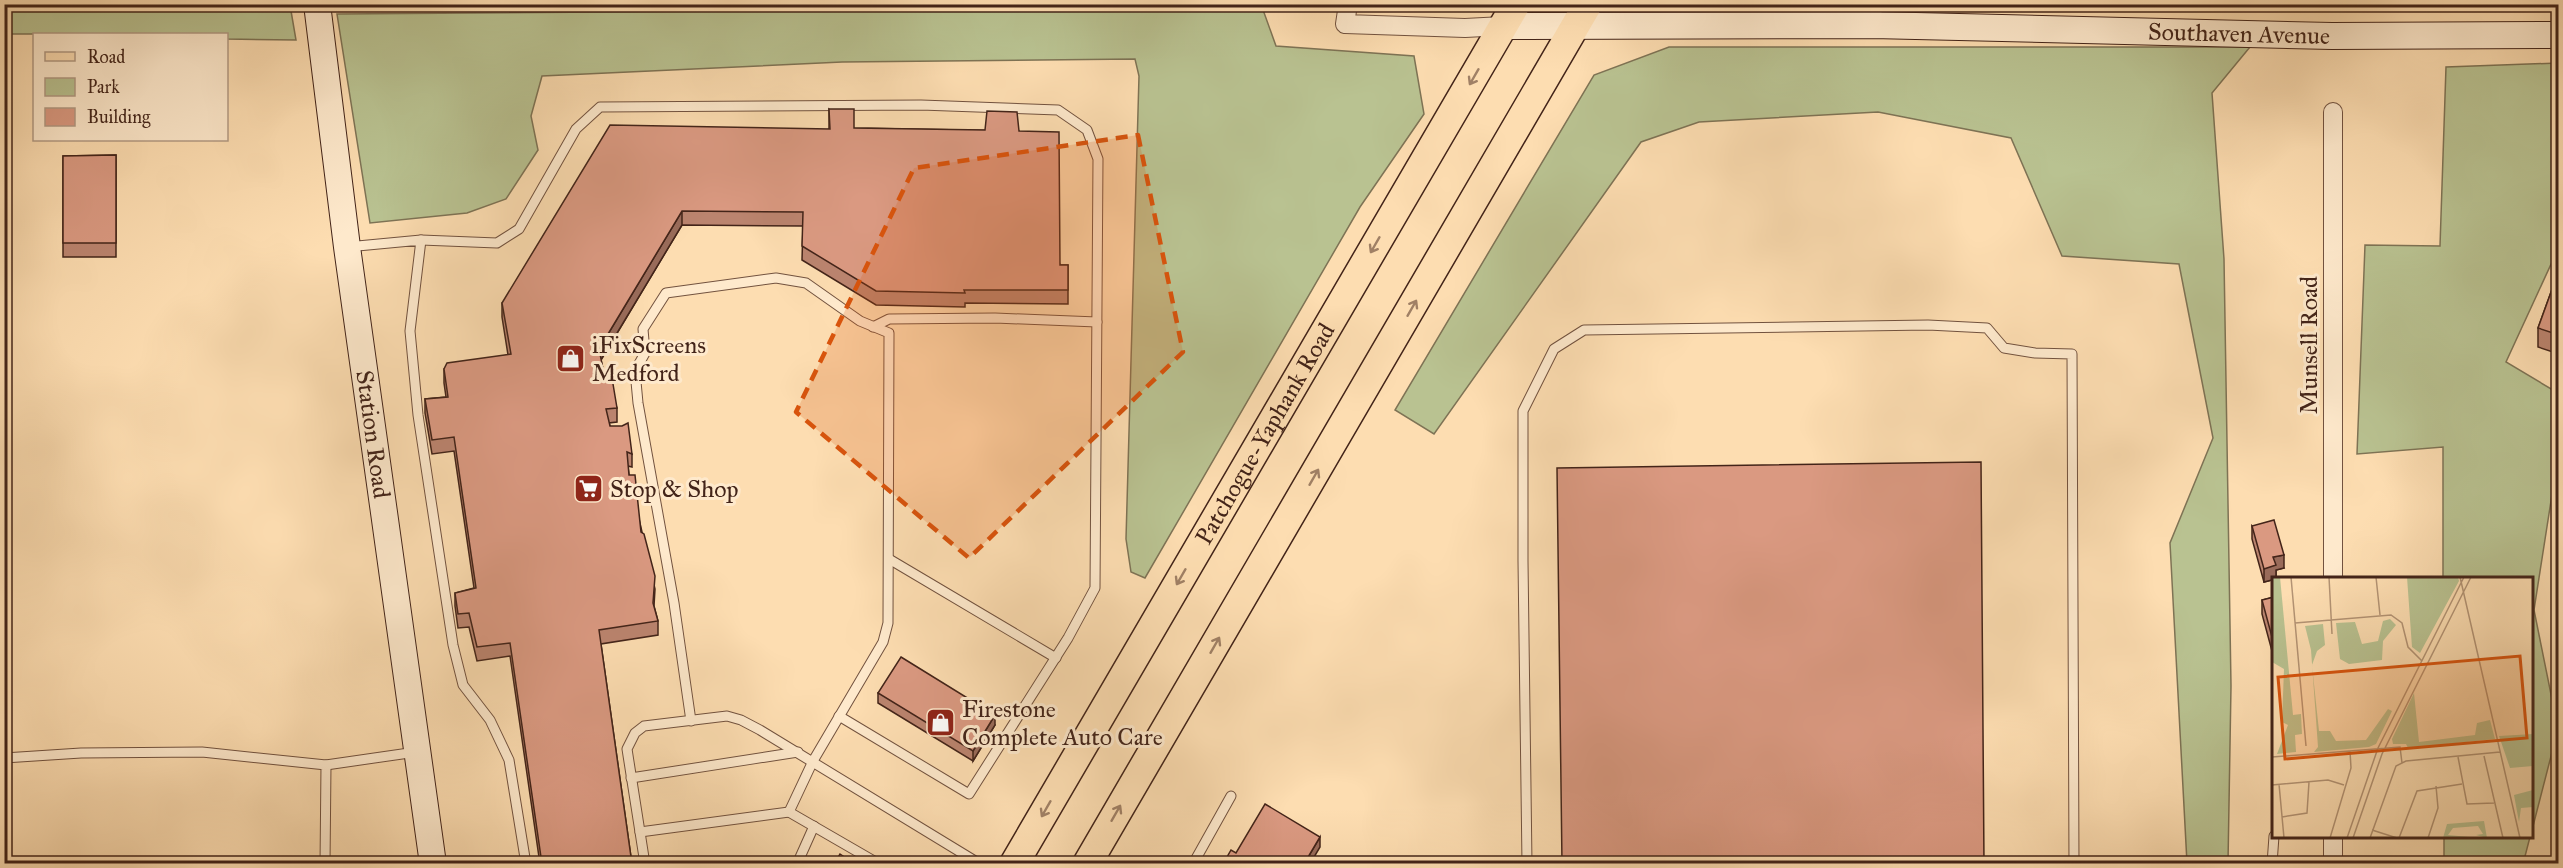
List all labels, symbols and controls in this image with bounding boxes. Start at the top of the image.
street label: Southaven Avenue [2147,17,2330,51]
legend [33,33,228,141]
text: Road [87,46,125,68]
one-way arrow [1468,68,1480,85]
text: Park [87,76,120,98]
text: Building [87,106,151,129]
one-way arrow [1369,236,1381,253]
street label: Munsell Road [2294,276,2324,414]
one-way arrow [1406,300,1418,317]
street label: Patchogue-Yaphank Road [1189,318,1341,550]
place label: iFixScreens Medford [592,330,706,388]
shop icon: iFixScreens Medford [555,343,587,375]
street label: Station Road [349,368,397,500]
one-way arrow [1308,468,1320,485]
supermarket icon: Stop & Shop [573,473,605,505]
place label: Stop & Shop [610,474,739,504]
one-way arrow [1175,568,1187,585]
inset map [2272,577,2533,838]
one-way arrow [1209,637,1221,654]
place label: Firestone Complete Auto Care [962,694,1163,752]
shop icon: Firestone Complete Auto Care [925,707,957,739]
one-way arrow [1039,801,1051,818]
one-way arrow [1111,805,1123,822]

